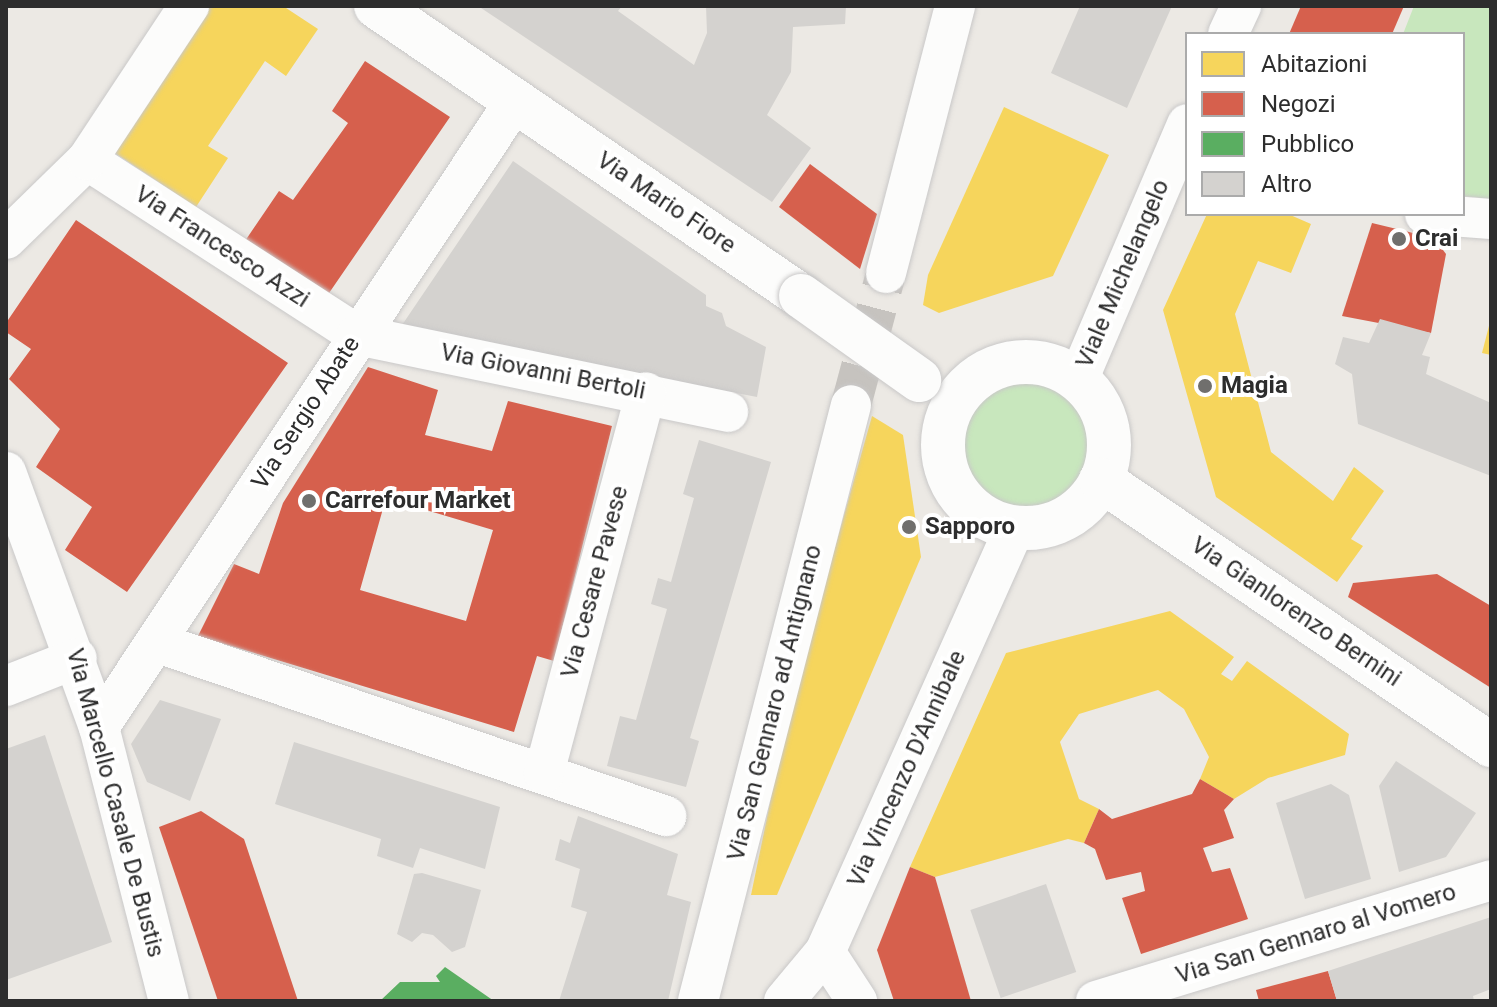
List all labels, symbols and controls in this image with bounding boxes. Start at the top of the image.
legend [1185,32,1465,216]
text: Abitazioni [1261,50,1367,78]
text: Negozi [1261,90,1336,118]
text: Pubblico [1261,130,1354,158]
street label: Via Mario Fiore [591,146,741,260]
text: Altro [1261,170,1312,198]
street label: Viale Michelangelo [1070,175,1176,373]
street label: Via Francesco Azzi [129,180,315,314]
place label: Crai [1415,225,1458,253]
marker: Crai [1390,230,1408,248]
street label: Via Sergio Abate [246,331,366,495]
street label: Via Giovanni Bertoli [438,338,648,406]
place label: Magia [1221,372,1288,400]
marker: Magia [1196,377,1214,395]
street label: Via Cesare Pavese [556,483,634,681]
place label: Carrefour Market [325,487,511,515]
marker: Carrefour Market [300,492,318,510]
place label: Sapporo [925,513,1015,541]
marker: Sapporo [900,518,918,536]
street label: Via Gianlorenzo Bernini [1185,531,1407,693]
street label: Via San Gennaro ad Antignano [722,542,828,864]
street label: Via Marcello Casale De Bustis [60,646,170,960]
street label: Via Vincenzo D'Annibale [842,646,972,892]
street label: Via San Gennaro al Vomero [1172,878,1460,990]

